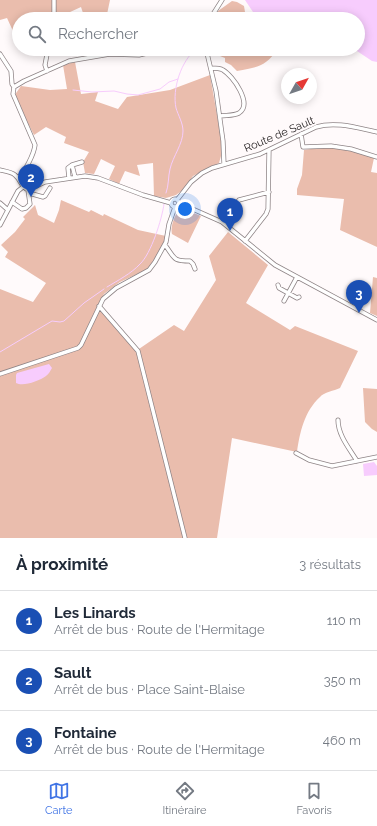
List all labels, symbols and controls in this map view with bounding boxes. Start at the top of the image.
search box [12,12,365,56]
icon: search [26,23,48,45]
text: Rechercher [58,25,138,43]
north arrow [281,68,317,104]
street label: Route de Sault [242,114,317,155]
pin: 2 [18,164,44,197]
pin: 1 [217,198,243,231]
your location [175,199,195,219]
pin: 3 [346,280,372,313]
text: À proximité [16,554,108,574]
text: 3 résultats [299,557,361,572]
text: Les Linards [54,604,136,622]
text: 1 [26,613,32,628]
text: 110 m [327,613,361,628]
text: Arrêt de bus · Route de l'Hermitage [54,622,265,637]
text: Sault [54,664,91,682]
text: 2 [25,673,33,688]
text: 350 m [324,673,361,688]
text: Arrêt de bus · Place Saint-Blaise [54,682,245,697]
text: Fontaine [54,724,117,742]
text: 3 [25,733,33,748]
text: 460 m [323,733,361,748]
text: Arrêt de bus · Route de l'Hermitage [54,742,265,757]
tab: Carte [45,780,72,817]
tab: Itinéraire [163,780,207,817]
tab: Favoris [297,780,332,817]

